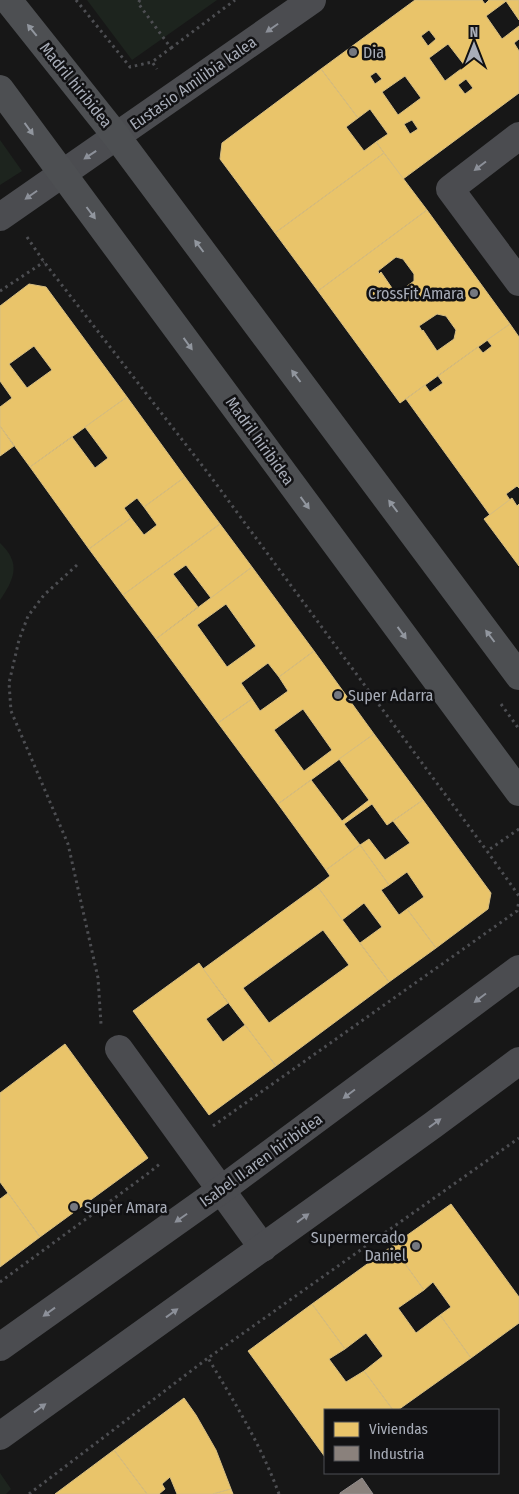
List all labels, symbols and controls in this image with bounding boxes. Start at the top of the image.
north arrow [449,20,499,70]
one-way arrow [265,23,279,33]
one-way arrow [26,24,37,37]
text: N [470,24,478,41]
street label: Eustasio Amilibia kalea [126,32,260,134]
street label: Madril hiribidea [36,39,116,132]
place label: Dia [363,43,384,62]
marker: Dia [347,46,359,58]
one-way arrow [24,122,34,136]
one-way arrow [83,150,96,160]
one-way arrow [473,161,487,171]
one-way arrow [24,190,38,200]
one-way arrow [86,206,97,219]
one-way arrow [193,240,204,253]
place label: CrossFit Amara [368,284,464,303]
marker: CrossFit Amara [468,287,480,299]
one-way arrow [183,337,193,351]
one-way arrow [290,370,301,383]
street label: Madril hiribidea [222,393,298,489]
one-way arrow [300,496,310,509]
one-way arrow [388,499,398,513]
one-way arrow [397,626,407,640]
one-way arrow [485,629,495,643]
place label: Super Adarra [348,686,434,705]
marker: Super Adarra [332,689,344,701]
one-way arrow [474,992,487,1003]
one-way arrow [343,1089,356,1100]
street label: Isabel II.aren hiribidea [196,1109,326,1211]
one-way arrow [428,1118,442,1128]
place label: Super Amara [84,1198,168,1217]
marker: Super Amara [68,1201,80,1213]
one-way arrow [174,1213,188,1223]
one-way arrow [297,1213,310,1223]
place label: Supermercado Daniel [311,1228,406,1265]
marker: Supermercado Daniel [410,1240,422,1252]
one-way arrow [42,1307,56,1317]
one-way arrow [165,1308,179,1318]
one-way arrow [33,1403,46,1413]
legend [324,1409,499,1474]
text: Viviendas [369,1420,428,1438]
text: Industria [369,1445,424,1463]

